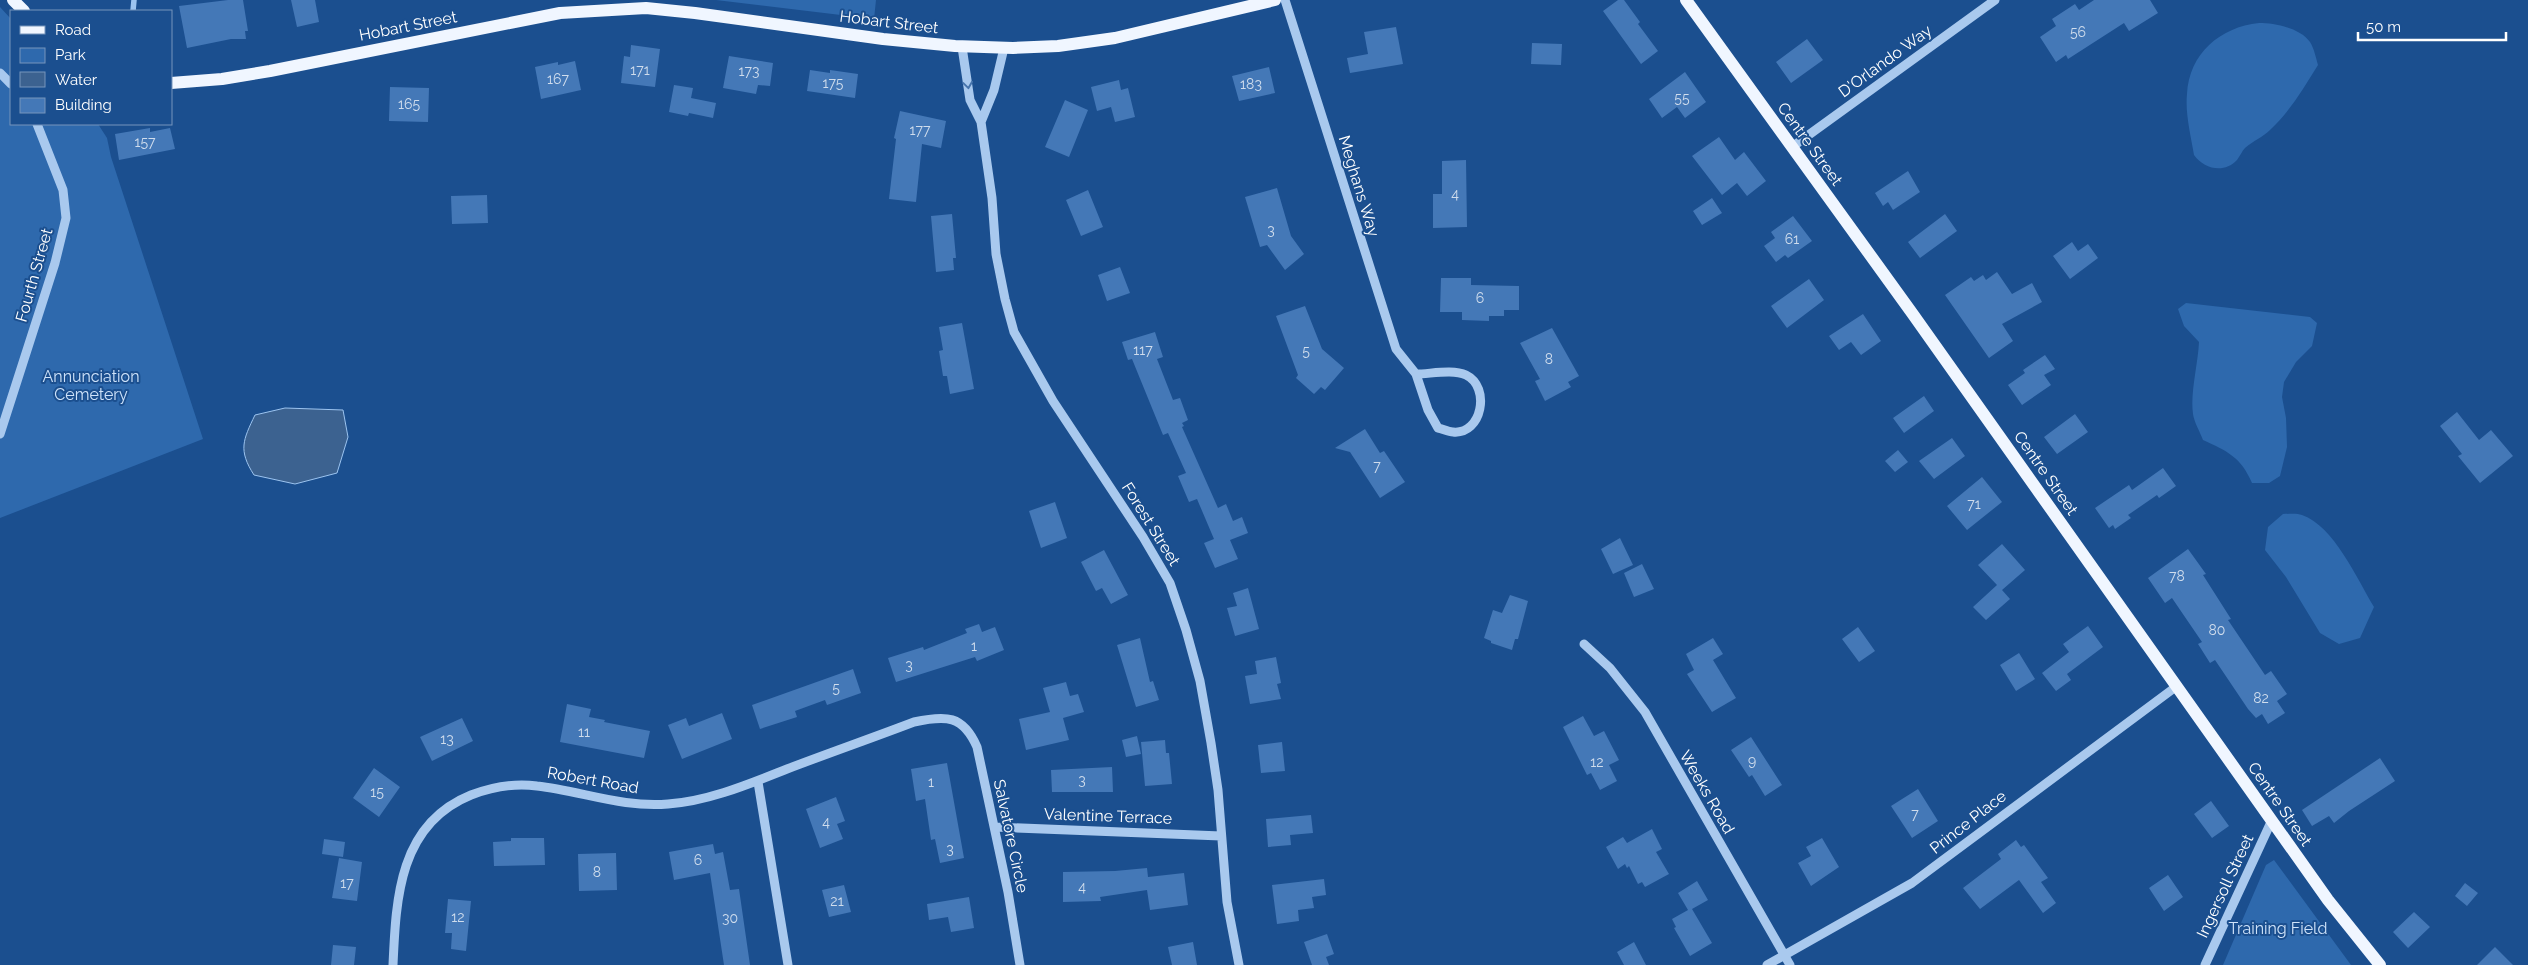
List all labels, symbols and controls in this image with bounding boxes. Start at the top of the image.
street label: Hobart Street [357,7,459,45]
street label: Hobart Street [839,7,940,38]
legend [10,10,172,125]
scale bar [2358,10,2506,42]
text: 50 m [2366,18,2401,36]
text: Road [55,21,91,39]
street label: D'Orlando Way [1835,21,1936,101]
house number: 56 [2070,24,2086,40]
text: Park [55,46,86,64]
house number: 171 [630,62,650,78]
house number: 173 [739,63,759,79]
text: Water [55,71,98,89]
house number: 167 [547,71,569,87]
house number: 175 [823,75,844,91]
house number: 183 [1240,76,1262,92]
one-way arrow [962,82,973,90]
house number: 55 [1674,90,1690,106]
text: Building [55,96,112,114]
house number: 165 [398,96,420,112]
street label: Centre Street [1773,99,1847,190]
house number: 177 [910,122,931,138]
street label: Meghans Way [1335,133,1384,239]
house number: 157 [134,134,156,150]
house number: 4 [1451,186,1459,202]
house number: 3 [1267,222,1275,238]
street label: Fourth Street [12,225,57,324]
house number: 61 [1785,231,1799,247]
house number: 6 [1476,290,1484,306]
house number: 117 [1133,342,1153,358]
house number: 5 [1302,343,1310,359]
house number: 8 [1545,351,1553,367]
park label: Annunciation Cemetery [43,367,139,404]
street label: Centre Street [2010,427,2082,519]
house number: 7 [1373,458,1381,474]
street label: Forest Street [1118,479,1184,570]
house number: 71 [1967,496,1981,512]
house number: 78 [2169,568,2185,584]
house number: 80 [2209,622,2225,638]
house number: 1 [971,638,977,654]
house number: 3 [905,657,913,673]
house number: 5 [832,680,840,696]
house number: 82 [2253,690,2269,706]
house number: 11 [578,724,590,740]
house number: 13 [440,731,454,747]
street label: Weeks Road [1675,747,1739,837]
house number: 9 [1748,753,1756,769]
house number: 12 [1590,754,1604,770]
street label: Centre Street [2244,758,2316,850]
street label: Robert Road [546,763,640,797]
house number: 3 [1078,772,1086,788]
house number: 1 [928,774,934,790]
street label: Salvatore Circle [990,778,1032,894]
house number: 15 [370,784,384,800]
street label: Prince Place [1926,786,2010,858]
street label: Valentine Terrace [1044,804,1172,828]
house number: 7 [1911,806,1919,822]
house number: 4 [822,814,830,830]
street label: Ingersoll Street [2193,831,2258,941]
house number: 3 [946,841,954,857]
house number: 6 [694,852,702,868]
house number: 8 [593,864,601,880]
house number: 17 [340,875,354,891]
house number: 4 [1078,879,1086,895]
house number: 21 [830,893,844,909]
house number: 12 [451,909,465,925]
house number: 30 [722,910,738,926]
park label: Training Field [2229,919,2327,938]

